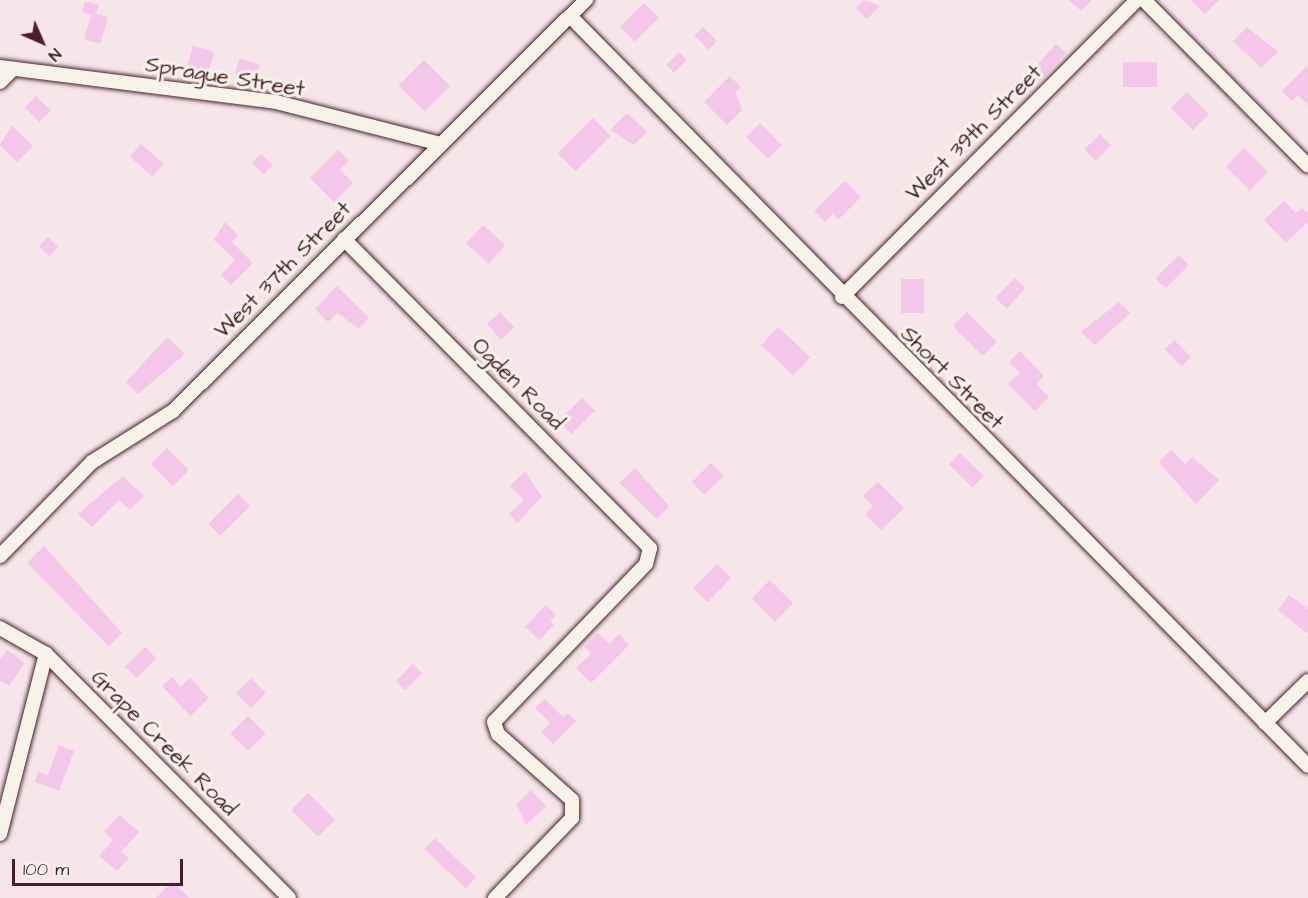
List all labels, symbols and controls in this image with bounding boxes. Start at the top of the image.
north arrow [12,12,72,72]
text: N [43,43,66,66]
street label: Sprague Street [144,51,306,103]
street label: West 39th Street [900,59,1048,207]
street label: West 37th Street [209,196,357,344]
street label: Short Street [895,321,1009,435]
street label: Ogden Road [466,332,570,436]
street label: Grape Creek Road [85,664,243,822]
scale bar [15,847,186,885]
text: 100 m [23,857,69,882]

